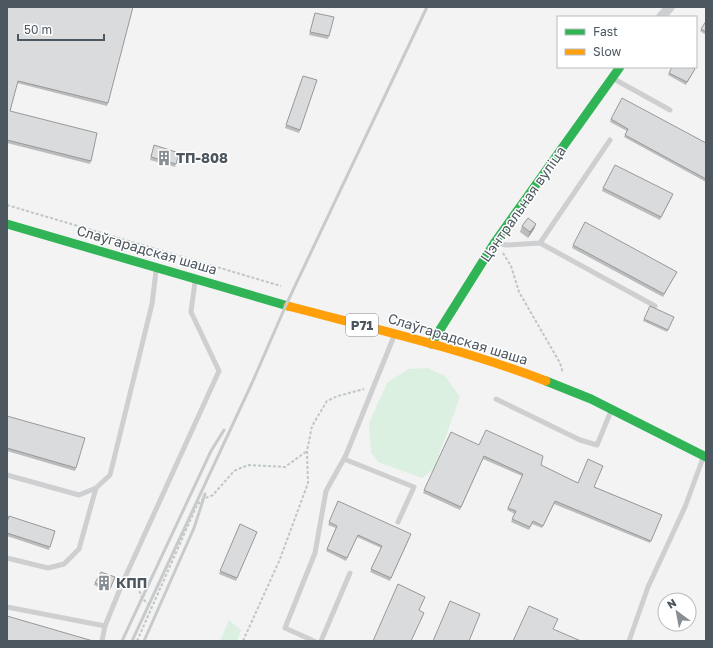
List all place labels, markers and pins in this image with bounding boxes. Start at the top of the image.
building icon: ТП-808 [155,149,173,167]
place label: ТП-808 [176,149,228,166]
building icon: КПП [95,574,113,592]
place label: КПП [116,574,147,591]

